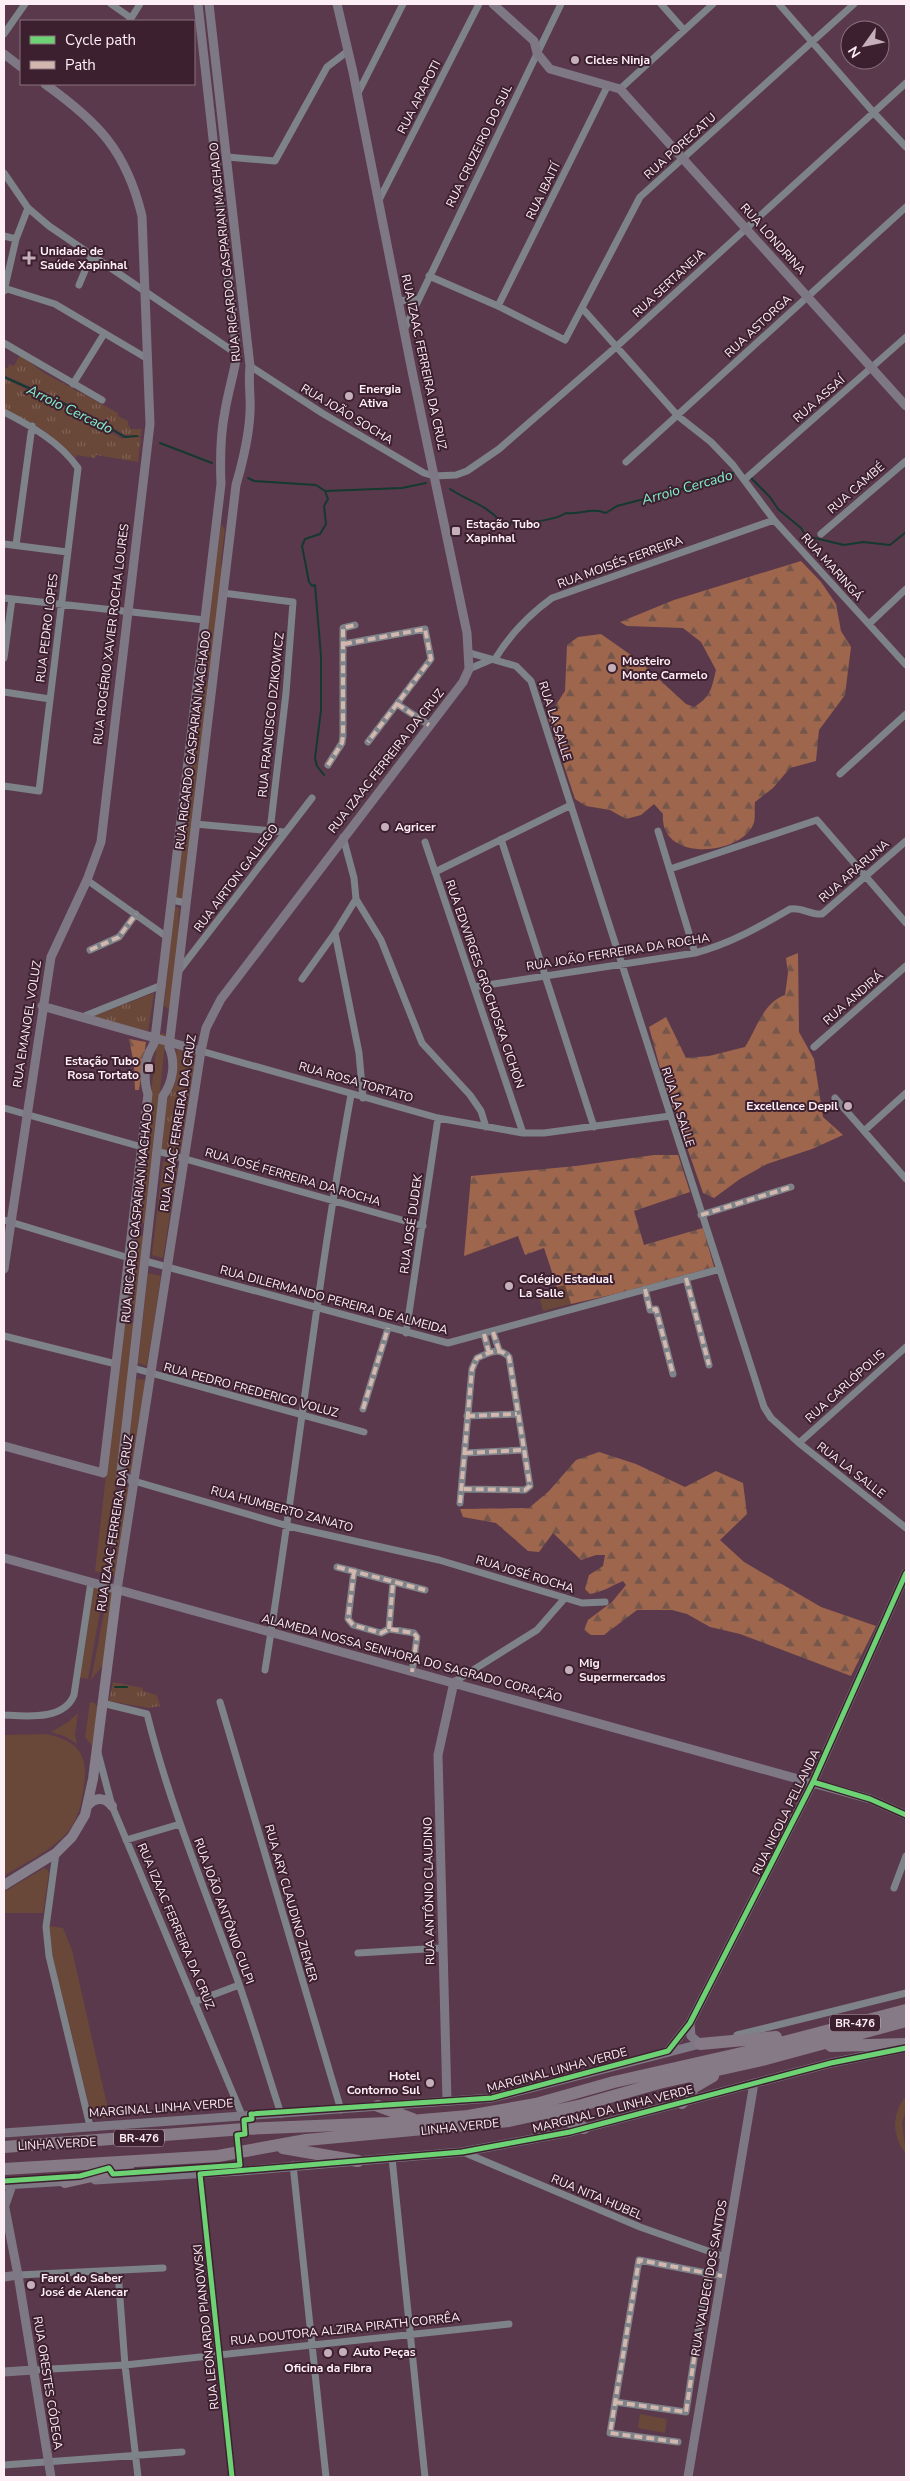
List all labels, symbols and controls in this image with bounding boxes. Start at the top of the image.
legend [20,20,195,85]
north arrow [840,20,890,70]
text: Cycle path [65,30,136,50]
text: N [844,42,865,61]
place label: Cicles Ninja [585,52,650,68]
marker: Cicles Ninja [569,54,581,66]
text: Path [65,55,96,75]
street label: RUA ARAPOTI [394,58,444,136]
street label: RUA CRUZEIRO DO SUL [442,82,516,210]
street label: RUA PORECATU [641,109,719,183]
street label: RUA RICARDO GASPARIAN MACHADO [206,142,244,362]
street label: RUA IBAITÍ [522,159,564,222]
street label: RUA LONDRINA [737,200,809,278]
place label: Unidade de Saúde Xapinhal [40,243,128,273]
street label: RUA SERTANEJA [629,245,709,321]
marker: Unidade de Saúde Xapinhal [22,251,36,265]
street label: RUA IZAAC FERREIRA DA CRUZ [398,273,450,451]
street label: RUA ASTORGA [721,291,795,361]
street label: RUA ASSAÍ [790,371,849,426]
water label: Arroio Cercado [23,380,116,439]
street label: RUA JOÃO SOCHA [298,380,396,448]
place label: Energia Ativa [359,381,401,411]
marker: Energia Ativa [343,390,355,402]
street label: RUA CAMBÉ [824,459,888,517]
water label: Arroio Cercado [639,465,735,510]
place label: Estação Tubo Xapinhal [465,516,540,546]
street label: RUA ROGÉRIO XAVIER ROCHA LOURES [90,523,132,745]
marker: Estação Tubo Xapinhal [450,525,462,537]
street label: RUA MARINGÁ [798,530,867,604]
street label: RUA MOISÉS FERREIRA [555,532,685,592]
street label: RUA PEDRO LOPES [32,573,62,683]
street label: RUA RICARDO GASPARIAN MACHADO [172,630,214,850]
street label: RUA FRANCISCO DZIKOWICZ [254,632,288,798]
place label: Mosteiro Monte Carmelo [622,653,708,683]
marker: Mosteiro Monte Carmelo [606,662,618,674]
street label: RUA LA SALLE [535,679,575,763]
street label: RUA IZAAC FERREIRA DA CRUZ [325,686,447,836]
place label: Agricer [395,819,436,835]
street label: RUA AIRTON GALLEGO [190,821,282,935]
marker: Agricer [379,821,391,833]
street label: RUA ARARUNA [815,836,893,906]
street label: RUA EDWIRGES GROCHOSKA CICHON [442,878,528,1090]
street label: RUA JOÃO FERREIRA DA ROCHA [525,930,711,974]
street label: RUA EMANOEL VOLUZ [9,959,45,1089]
street label: RUA ANDIRÁ [820,967,887,1029]
street label: RUA IZAAC FERREIRA DA CRUZ [156,1033,200,1213]
place label: Estação Tubo Rosa Tortato [65,1053,139,1083]
street label: RUA ROSA TORTATO [297,1058,415,1106]
marker: Estação Tubo Rosa Tortato [143,1062,155,1074]
street label: RUA LA SALLE [658,1065,698,1149]
place label: Excellence Depil [746,1098,838,1114]
marker: Excellence Depil [842,1100,854,1112]
street label: RUA RICARDO GASPARIAN MACHADO [118,1103,156,1323]
street label: RUA JOSÉ FERREIRA DA ROCHA [203,1144,383,1210]
street label: RUA JOSÉ DUDEK [396,1173,426,1275]
street label: RUA DILERMANDO PEREIRA DE ALMEIDA [218,1262,450,1338]
place label: Colégio Estadual La Salle [519,1271,613,1301]
marker: Colégio Estadual La Salle [503,1280,515,1292]
street label: RUA CARLÓPOLIS [802,1346,888,1426]
street label: RUA PEDRO FREDERICO VOLUZ [162,1359,340,1421]
street label: RUA IZAAC FERREIRA DA CRUZ [93,1433,137,1613]
street label: RUA LA SALLE [813,1438,889,1502]
street label: RUA HUMBERTO ZANATO [209,1482,355,1536]
street label: RUA JOSÉ ROCHA [474,1551,576,1597]
street label: ALAMEDA NOSSA SENHORA DO SAGRADO CORAÇÃO [260,1610,564,1706]
place label: Mig Supermercados [579,1655,666,1685]
marker: Mig Supermercados [563,1664,575,1676]
street label: RUA NICOLA PELLANDA [749,1746,824,1878]
street label: RUA ANTÔNIO CLAUDINO [420,1817,438,1965]
street label: RUA ARY CLAUDINO ZIEMER [261,1823,321,1983]
street label: RUA JOÃO ANTÔNIO CULPI [190,1836,258,1986]
street label: RUA IZAAC FERREIRA DA CRUZ [134,1840,218,2012]
road number: BR-476 [830,2015,880,2032]
street label: MARGINAL LINHA VERDE [485,2044,629,2096]
place label: Hotel Contorno Sul [347,2068,420,2098]
marker: Hotel Contorno Sul [424,2077,436,2089]
street label: MARGINAL DA LINHA VERDE [531,2081,695,2137]
street label: MARGINAL LINHA VERDE [88,2095,234,2121]
street label: LINHA VERDE [420,2115,500,2139]
road number: BR-476 [114,2130,164,2146]
street label: LINHA VERDE [17,2134,97,2154]
street label: RUA NITA HUBEL [549,2170,646,2224]
street label: RUA VALDECI DOS SANTOS [687,2199,731,2357]
street label: RUA LEONARDO PIANOWSKI [189,2243,223,2411]
place label: Farol do Saber José de Alencar [40,2270,128,2300]
marker: Farol do Saber José de Alencar [25,2279,37,2291]
street label: RUA DOUTORA ALZIRA PIRATH CORRÊA [229,2309,461,2349]
street label: RUA ORESTES CÓDEGA [30,2315,66,2451]
place label: Auto Peças [353,2344,416,2360]
marker: Auto Peças [337,2346,349,2358]
marker: Oficina da Fibra [322,2347,334,2359]
place label: Oficina da Fibra [284,2360,372,2376]

